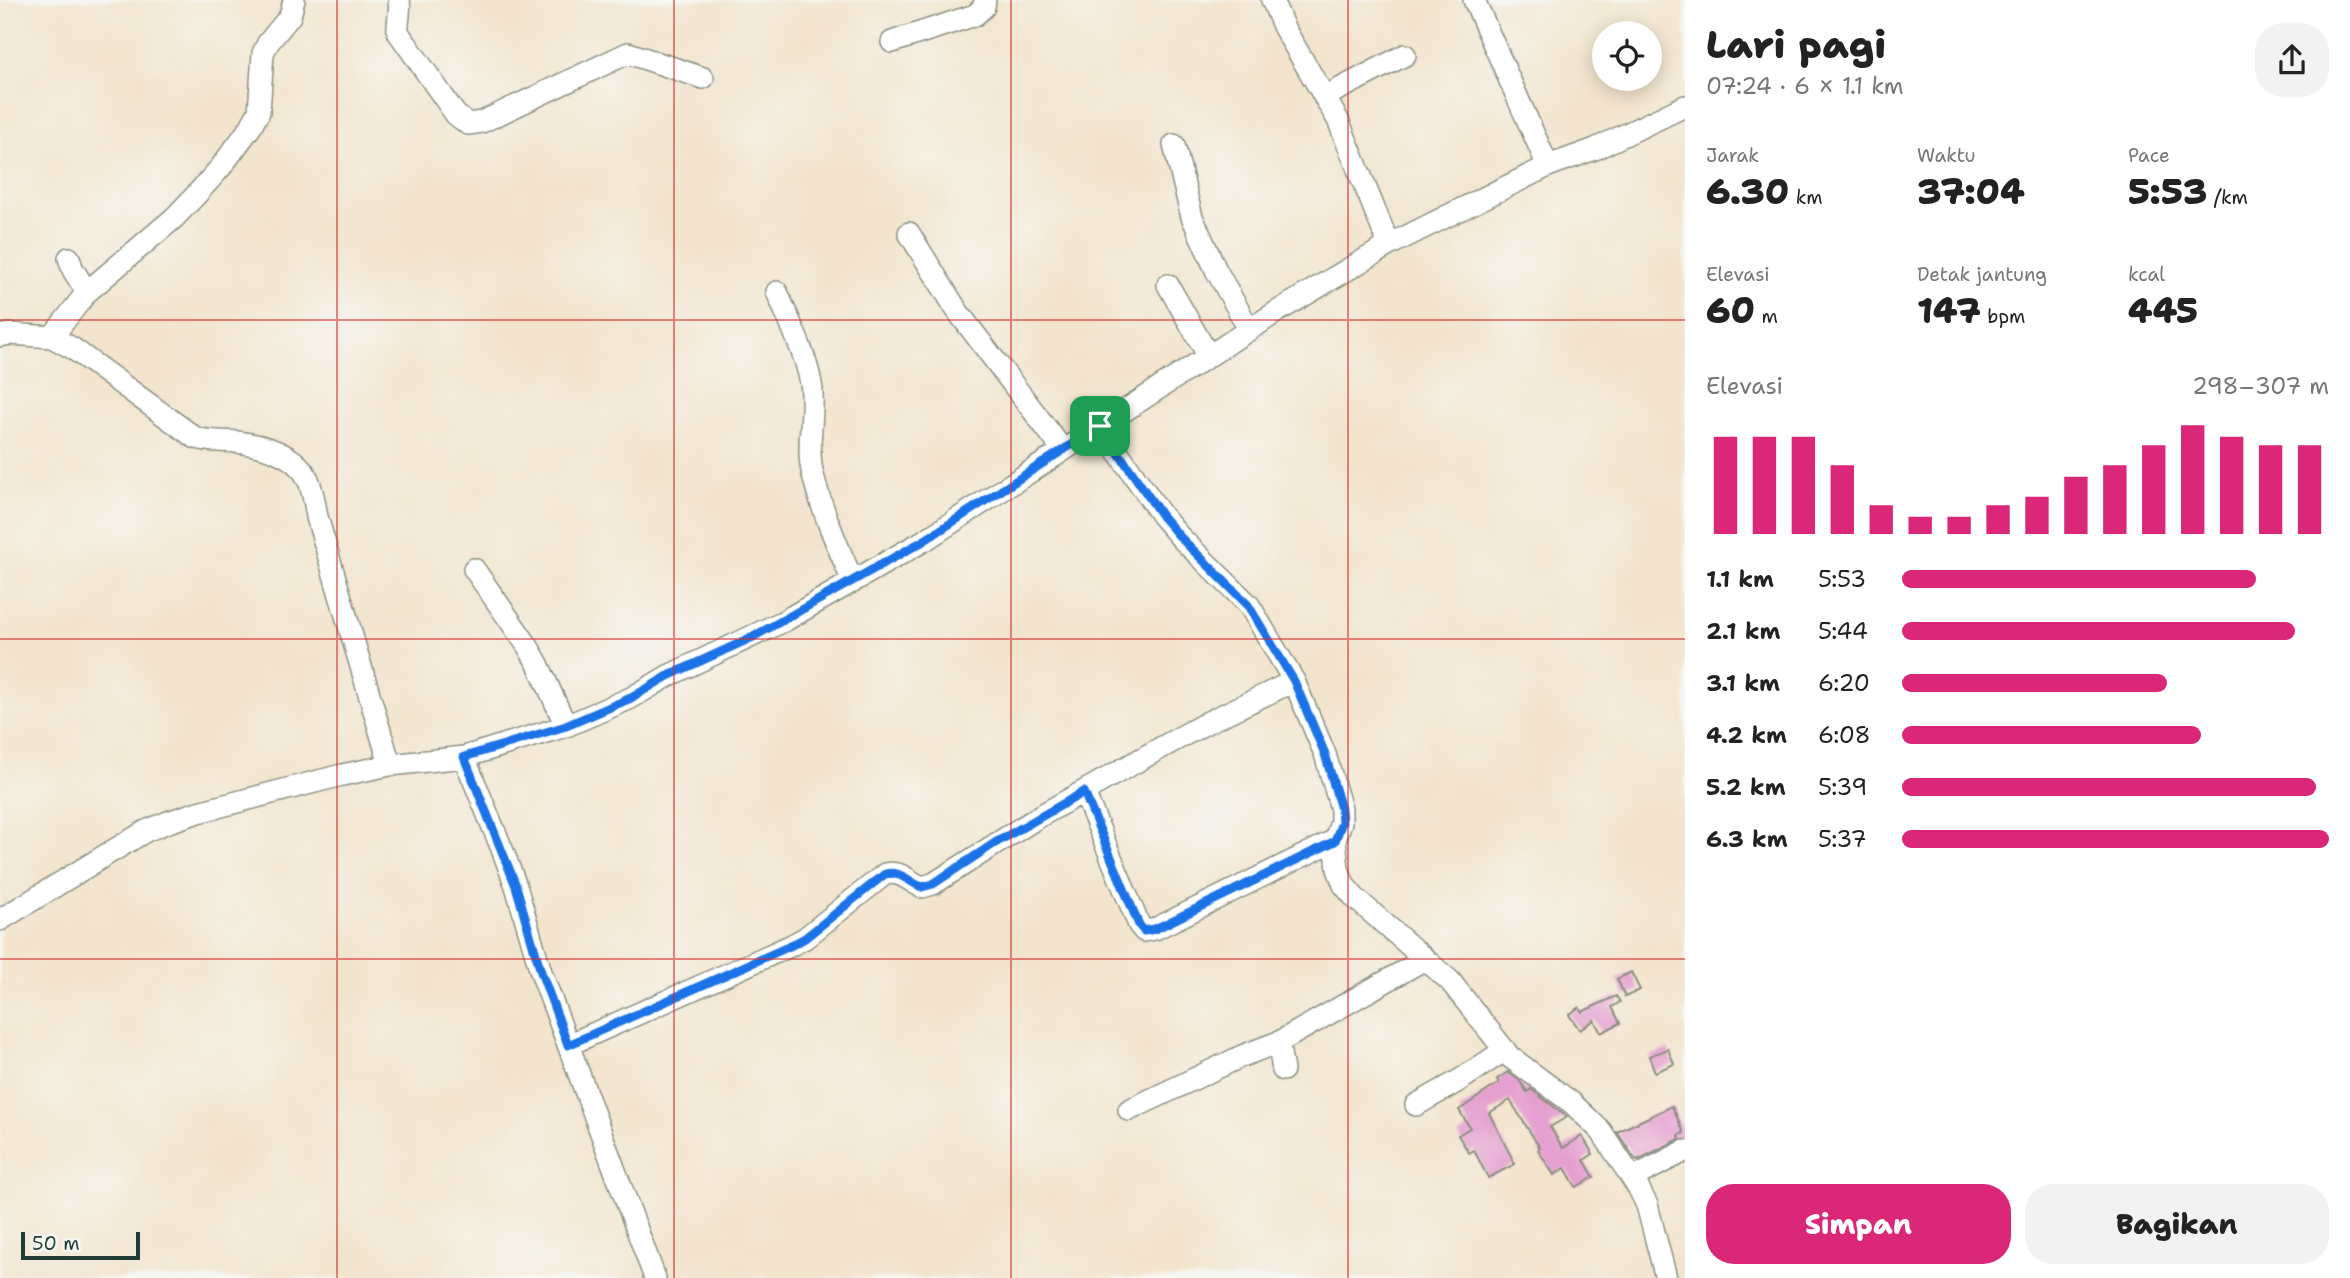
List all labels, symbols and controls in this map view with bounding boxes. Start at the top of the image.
text: Lari pagi [1706,19,1886,70]
map controls [1592,21,1662,91]
button: locate [1592,21,1662,91]
button: share [2255,23,2329,97]
text: 07:24 · 6 × 1.1 km [1706,71,1904,101]
text: Jarak [1706,143,1759,168]
text: Waktu [1917,143,1976,168]
text: Pace [2128,143,2170,168]
text: 6.30 [1706,168,1789,215]
text: 37:04 [1917,168,2025,215]
text: 5:53 [2128,168,2207,215]
text: km [1789,185,1823,210]
text: /km [2207,185,2248,210]
text: Elevasi [1706,262,1770,287]
text: Detak jantung [1917,262,2047,287]
text: kcal [2128,262,2165,287]
text: 60 [1706,287,1755,334]
text: 147 [1917,287,1981,334]
text: 445 [2128,287,2198,334]
text: m [1755,304,1778,329]
text: bpm [1981,304,2025,329]
text: Elevasi [1706,371,1783,401]
text: 298–307 m [2192,371,2329,401]
pin [1070,396,1130,456]
icon: arrive [1081,407,1119,445]
text: 1.1 km [1706,564,1774,594]
text: 5:53 [1818,564,1866,594]
text: 2.1 km [1706,616,1780,646]
text: 5:44 [1818,616,1868,646]
text: 3.1 km [1706,668,1780,698]
text: 6:20 [1818,668,1870,698]
text: 4.2 km [1706,720,1787,750]
text: 6:08 [1818,720,1871,750]
text: 5.2 km [1706,772,1786,802]
text: 5:39 [1818,772,1867,802]
text: 6.3 km [1706,824,1788,854]
text: 5:37 [1818,824,1867,854]
button: Simpan [1706,1184,2011,1264]
button: Bagikan [2025,1184,2329,1264]
scale bar [21,1229,140,1261]
text: 50 m [32,1231,80,1256]

